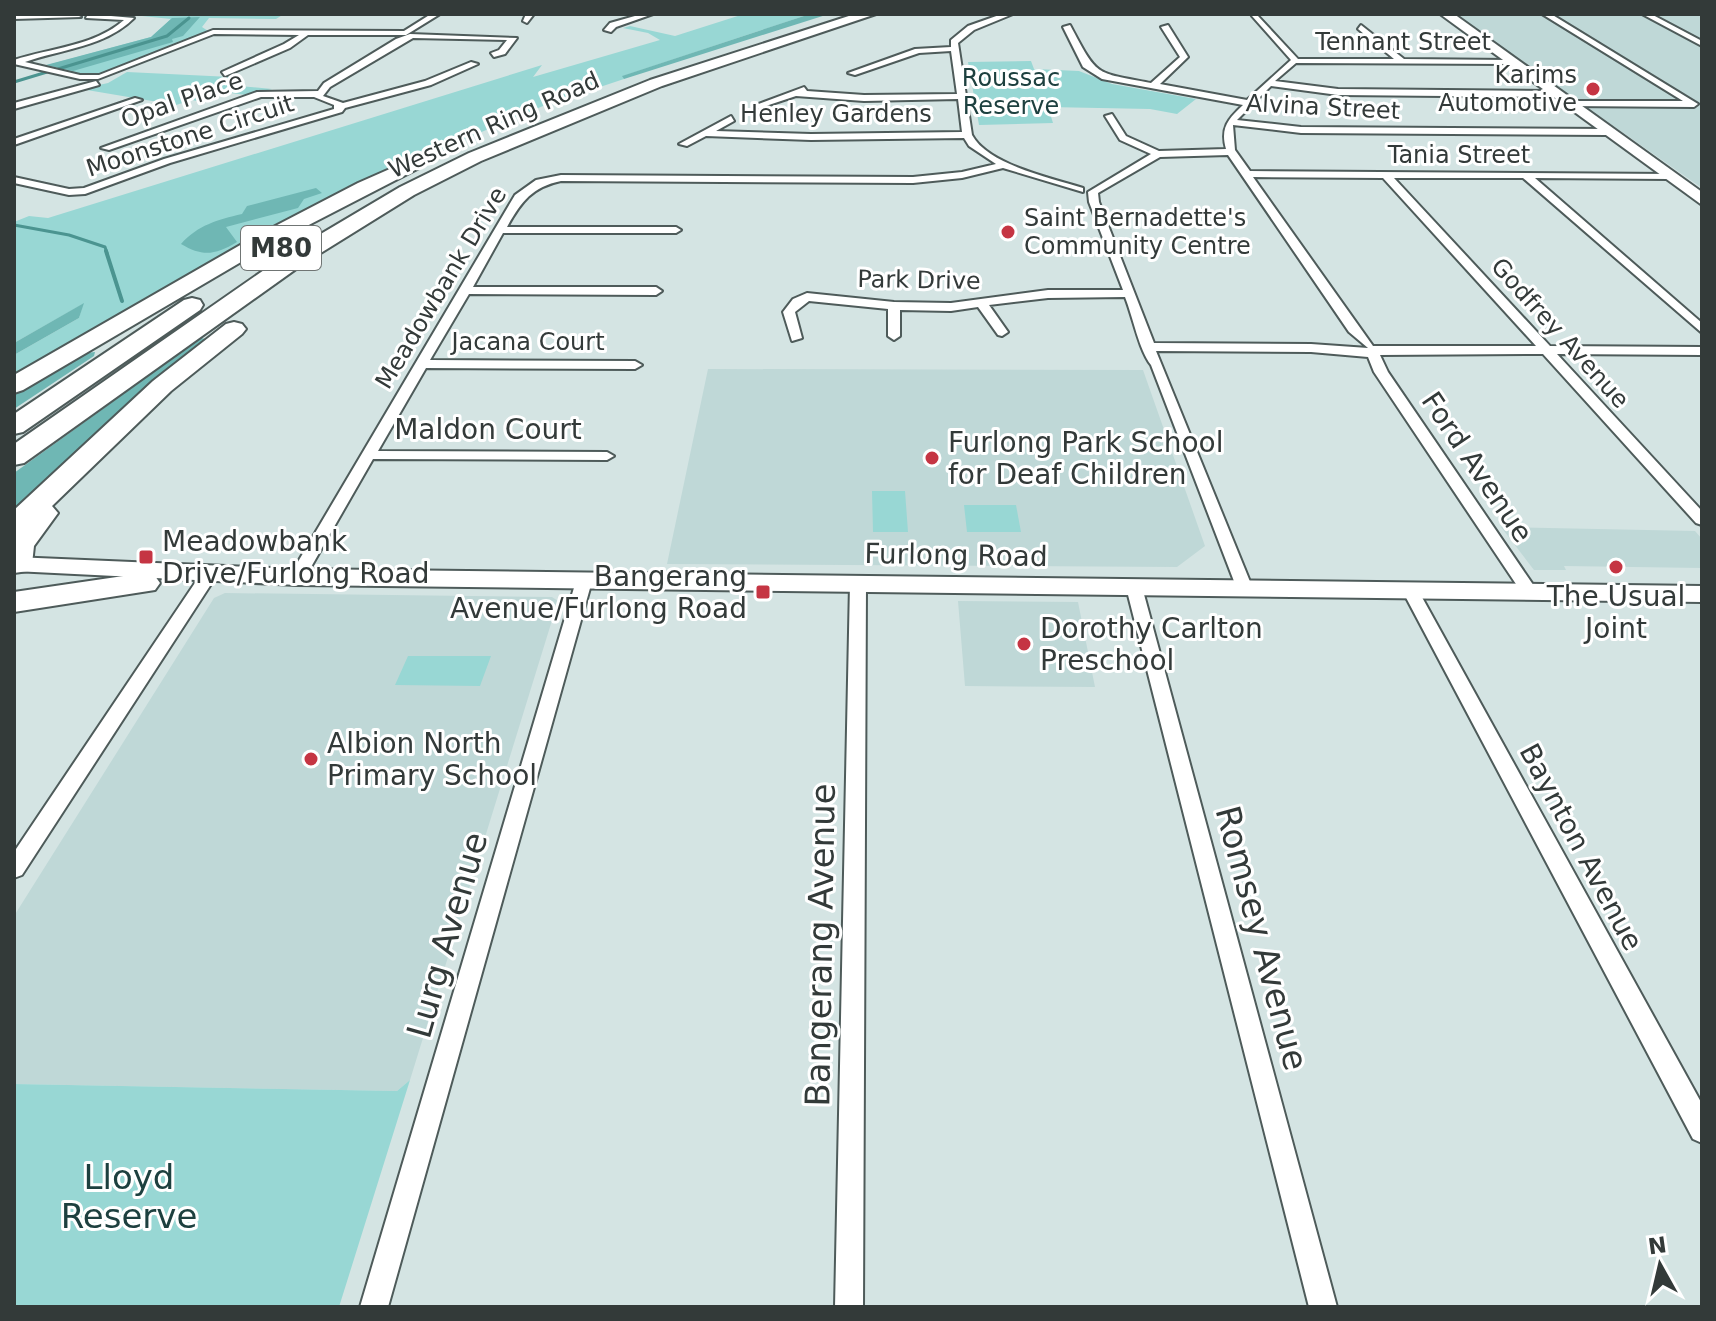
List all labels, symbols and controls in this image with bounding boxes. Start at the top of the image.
street label: Tennant Street [1314,28,1491,56]
place label: Karims Automotive [1438,61,1577,117]
park label: Roussac Reserve [962,64,1060,120]
street label: Opal Place [117,66,247,134]
street label: Western Ring Road [384,66,604,184]
marker: Karims Automotive [1584,80,1602,98]
street label: Moonstone Circuit [83,89,297,183]
street label: Alvina Street [1245,89,1401,125]
street label: Henley Gardens [740,100,932,128]
street label: Tania Street [1387,141,1530,169]
street label: Meadowbank Drive [370,182,512,394]
place label: Saint Bernadette's Community Centre [1024,204,1251,260]
marker: Saint Bernadette's Community Centre [999,223,1017,241]
road number: M80 [241,226,321,270]
street label: Godfrey Avenue [1485,252,1635,414]
street label: Park Drive [857,265,981,295]
street label: Jacana Court [449,328,605,356]
street label: Ford Avenue [1415,386,1539,548]
street label: Maldon Court [394,413,582,446]
place label: Furlong Park School for Deaf Children [948,426,1224,491]
marker: Furlong Park School for Deaf Children [923,449,941,467]
place label: Meadowbank Drive/Furlong Road [162,525,430,590]
street label: Furlong Road [864,537,1048,573]
marker: Meadowbank Drive/Furlong Road [137,548,155,566]
marker: The Usual Joint [1607,558,1625,576]
place label: Bangerang Avenue/Furlong Road [450,560,747,625]
place label: The Usual Joint [1546,580,1685,645]
marker: Bangerang Avenue/Furlong Road [754,583,772,601]
place label: Dorothy Carlton Preschool [1040,612,1263,677]
marker: Dorothy Carlton Preschool [1015,635,1033,653]
place label: Albion North Primary School [327,727,537,792]
street label: Baynton Avenue [1513,738,1649,956]
marker: Albion North Primary School [302,750,320,768]
street label: Bangerang Avenue [797,783,843,1107]
street label: Romsey Avenue [1207,802,1317,1074]
street label: Lurg Avenue [399,828,495,1042]
park label: Lloyd Reserve [61,1157,197,1236]
north arrow [1620,1225,1700,1305]
text: N [1646,1232,1668,1259]

